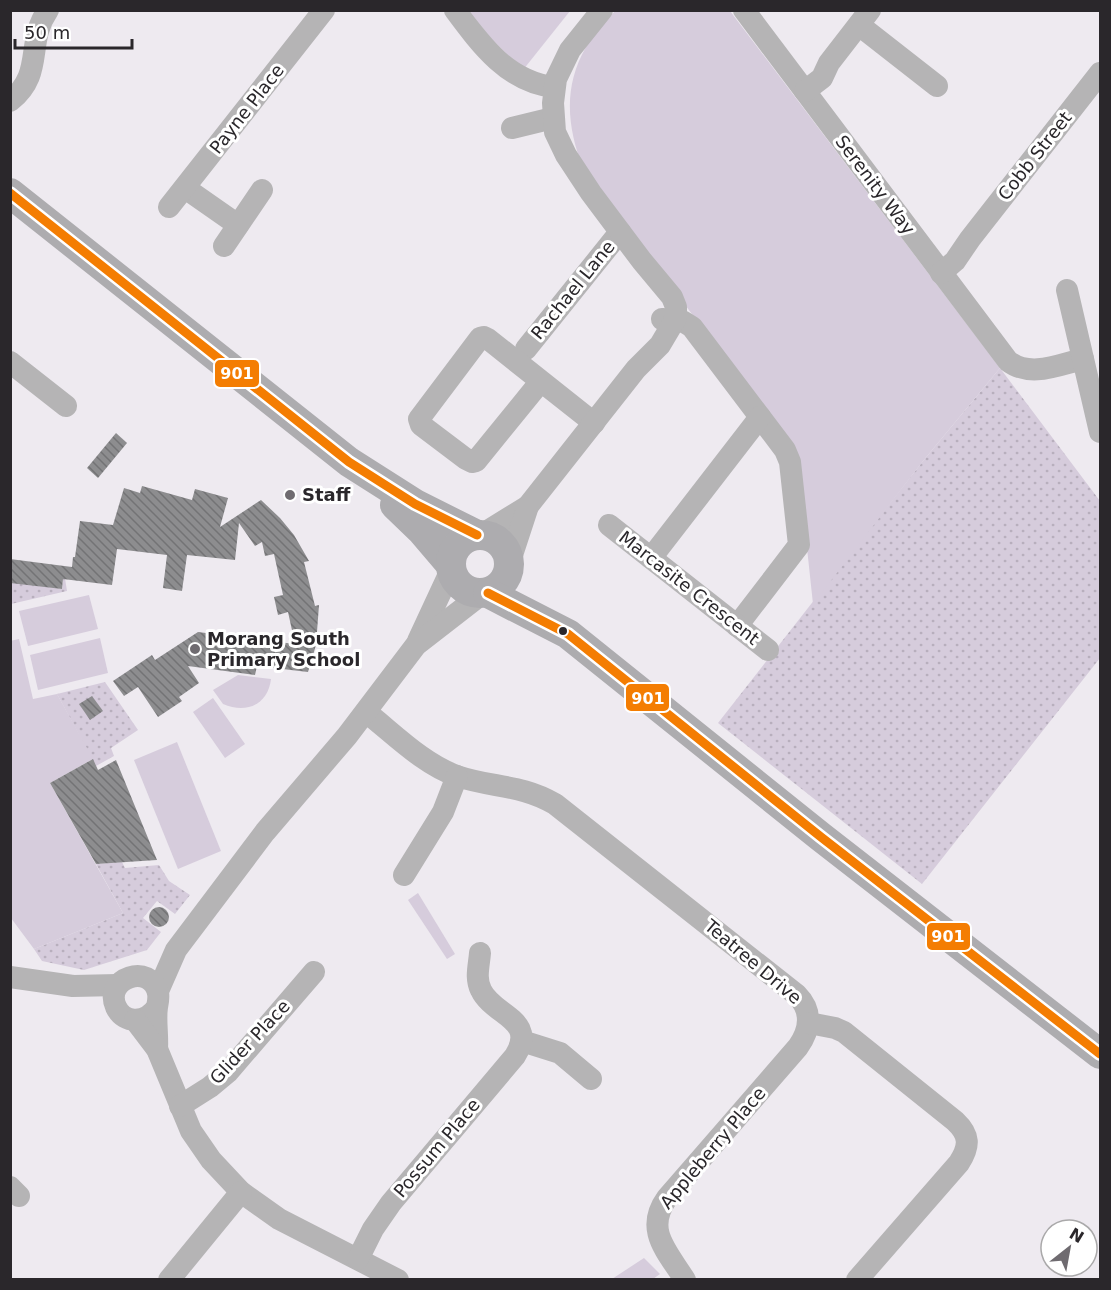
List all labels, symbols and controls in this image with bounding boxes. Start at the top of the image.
scale bar [15,12,132,50]
text: 50 m [24,22,70,43]
street label: Payne Place [205,60,288,158]
street label: Cobb Street [993,107,1076,204]
street label: Serenity Way [831,131,920,239]
street label: Rachael Lane [526,236,619,343]
line badge: 901 [214,359,260,388]
text: 901 [220,364,254,383]
place label: Staff [302,484,351,505]
marker: Staff [283,488,297,502]
street label: Marcasite Crescent [615,526,764,649]
unlabelled marker [557,625,569,637]
place label: Morang South Primary School [207,628,360,670]
marker: Morang South Primary School [188,642,202,656]
line badge: 901 [625,683,670,712]
text: 901 [631,689,665,708]
street label: Teatree Drive [700,914,806,1008]
line badge: 901 [926,922,971,951]
text: 901 [931,927,965,946]
street label: Glider Place [205,995,294,1088]
street label: Appleberry Place [656,1083,770,1213]
street label: Possum Place [389,1094,484,1201]
north arrow [1039,1218,1099,1278]
text: N [1066,1224,1087,1247]

